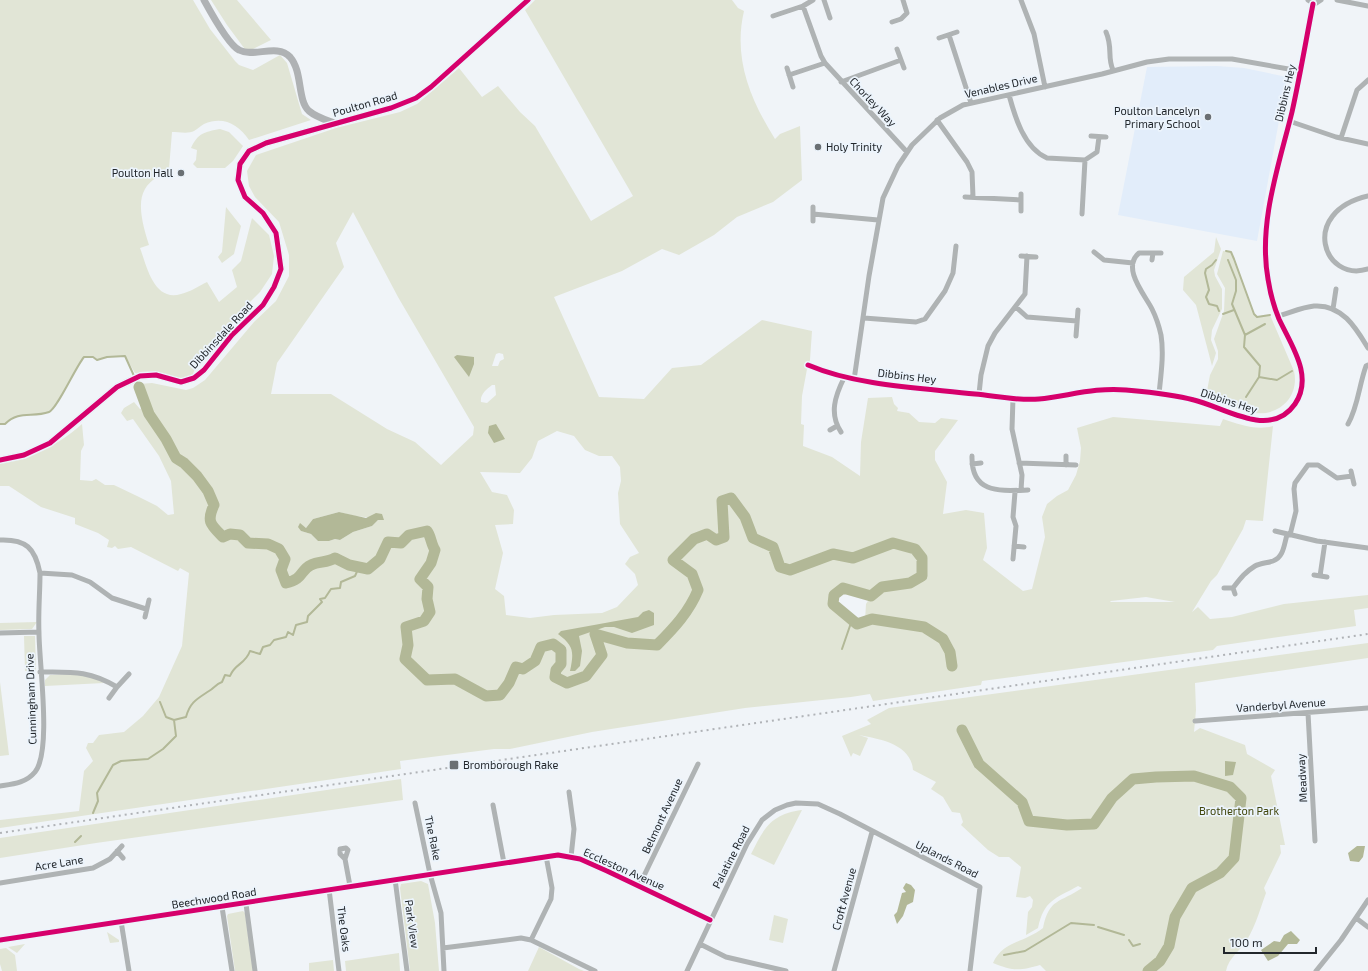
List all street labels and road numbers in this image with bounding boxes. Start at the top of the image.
street label: Dibbins Hey [1272,63,1297,123]
street label: Venables Drive [963,71,1039,100]
street label: Chorley Way [847,74,900,129]
street label: Poulton Road [331,88,399,119]
street label: Dibbinsdale Road [186,299,255,371]
street label: Dibbins Hey [877,365,937,386]
street label: Dibbins Hey [1199,385,1259,416]
street label: Cunningham Drive [22,653,39,745]
street label: Vanderbyl Avenue [1236,695,1326,714]
street label: Meadway [1294,753,1309,803]
street label: Belmont Avenue [638,776,685,855]
street label: The Rake [422,814,445,861]
street label: Palatine Road [709,823,752,890]
street label: Uplands Road [913,837,981,880]
street label: Eccleston Avenue [582,845,667,892]
street label: Acre Lane [34,852,84,873]
street label: Croft Avenue [829,866,858,932]
street label: Beechwood Road [170,884,257,911]
street label: Park View [403,899,422,949]
street label: The Oaks [335,905,354,953]

